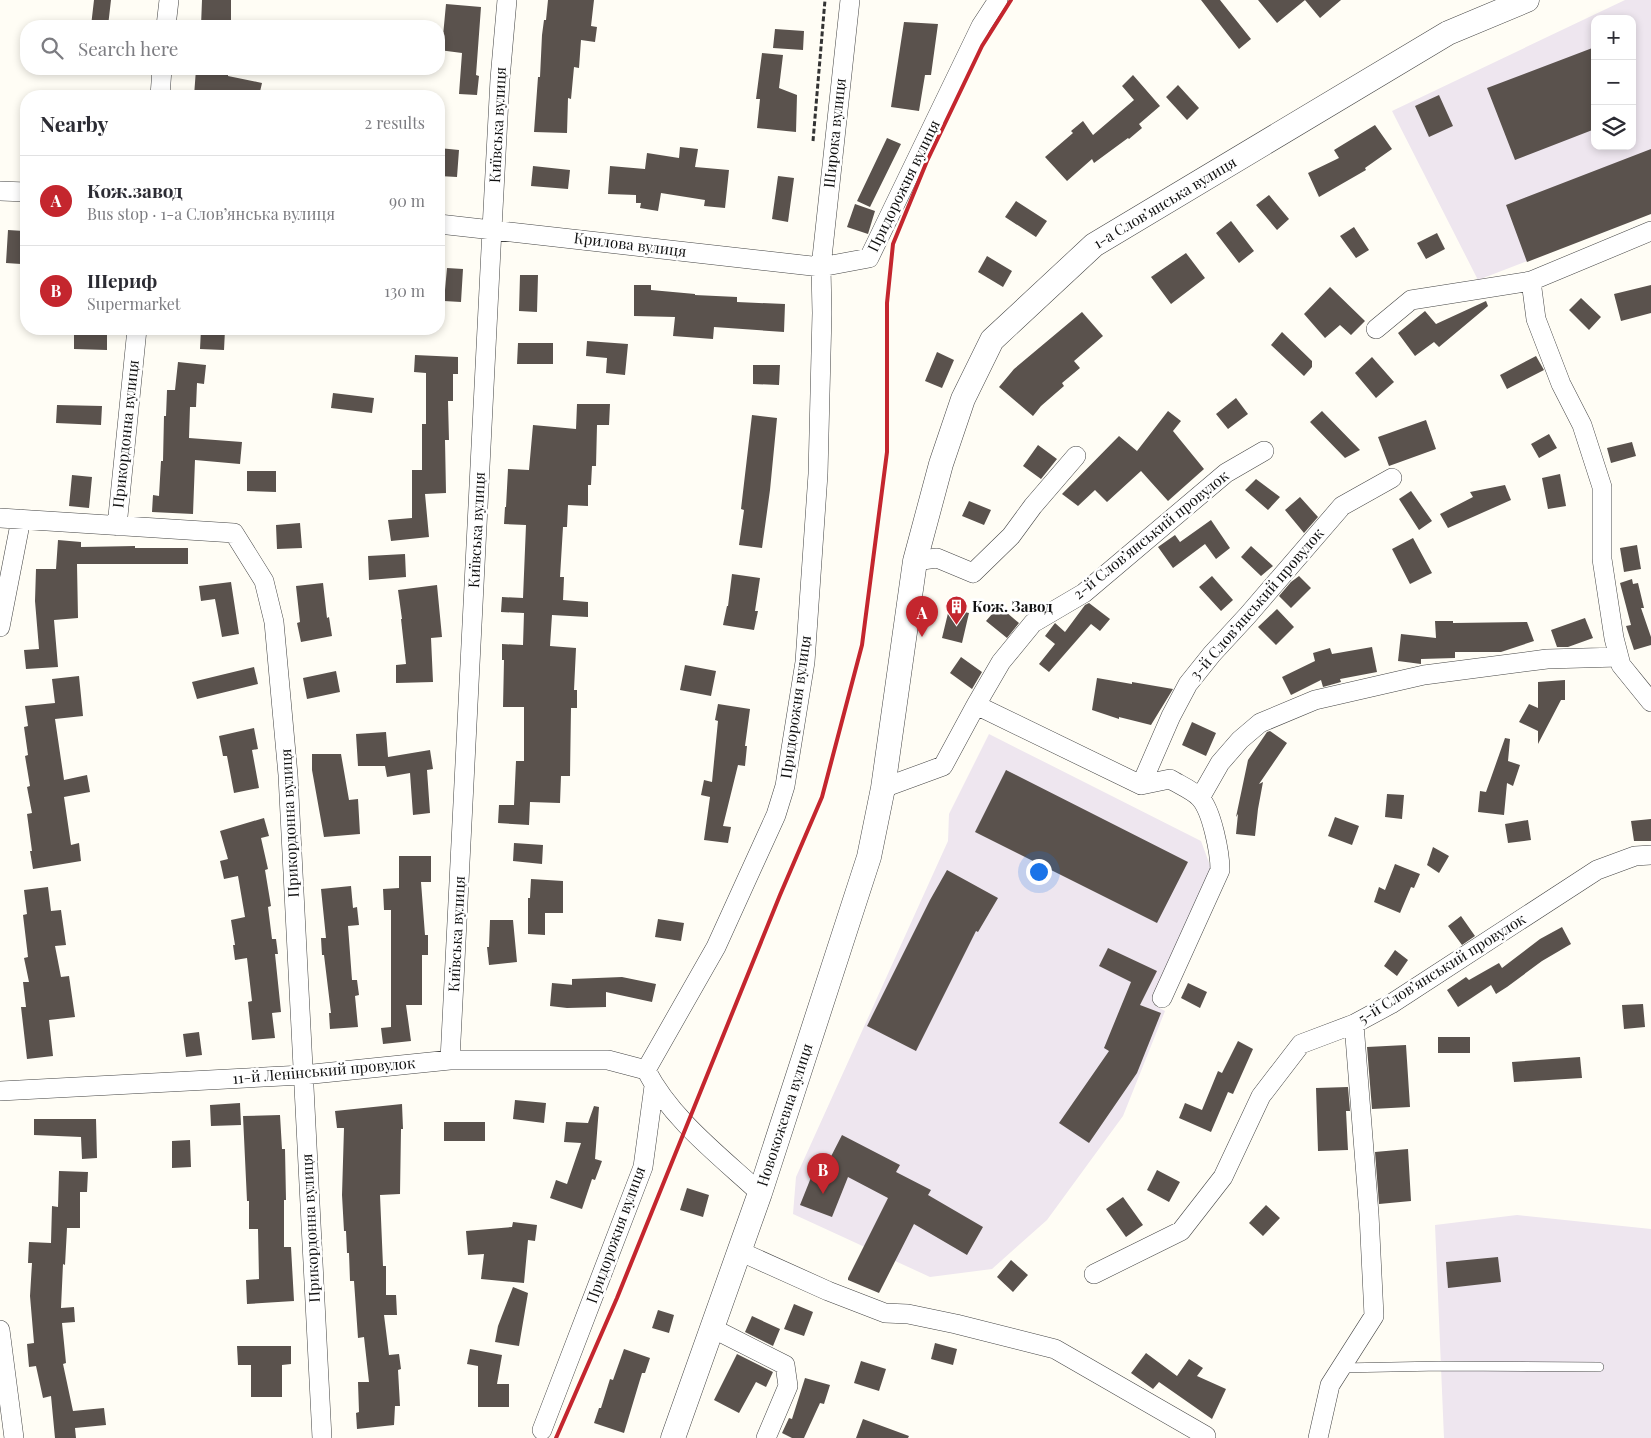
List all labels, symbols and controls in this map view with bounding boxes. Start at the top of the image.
map controls [1591,15,1636,150]
button: + [1591,15,1636,60]
search box [20,20,445,75]
icon: search [38,34,66,62]
text: Search here [78,35,178,61]
button: − [1591,60,1636,105]
street label: Київська вулиця [484,66,510,183]
street label: Широка вулиця [818,77,850,189]
button: layers [1591,105,1636,150]
text: Nearby [40,109,109,137]
text: 2 results [365,112,425,133]
street label: Придорожня вулиця [862,116,944,255]
street label: 1-а Слов’янська вулиця [1089,151,1240,253]
text: Кож.завод [87,177,183,203]
text: A [51,190,61,211]
text: 90 m [389,190,425,211]
text: Bus stop · 1-а Слов’янська вулиця [87,203,335,224]
street label: Крилова вулиця [573,227,688,261]
text: Шериф [87,267,157,293]
text: B [51,280,61,301]
text: 130 m [384,280,425,301]
text: Supermarket [87,293,181,314]
street label: Прикордонна вулиця [107,359,143,509]
street label: 2-й Слов’янський провулок [1068,465,1233,603]
street label: Київська вулиця [463,471,489,588]
street label: 3-й Слов’янський провулок [1185,523,1328,683]
building icon: Кож. Завод [944,595,968,626]
pin: A [906,596,938,637]
place label: Кож. Завод [972,596,1053,616]
street label: Придорожня вулиця [775,634,815,780]
street label: Прикордонна вулиця [275,748,303,898]
your location [1026,859,1052,885]
street label: Київська вулиця [443,875,469,992]
street label: 5-й Слов’янський провулок [1354,908,1529,1028]
street label: Новокожевна вулиця [751,1041,817,1189]
street label: 11-й Ленінський провулок [232,1052,417,1088]
street label: Прикордонна вулиця [296,1153,324,1303]
pin: B [807,1153,839,1194]
street label: Придорожня вулиця [581,1163,649,1306]

